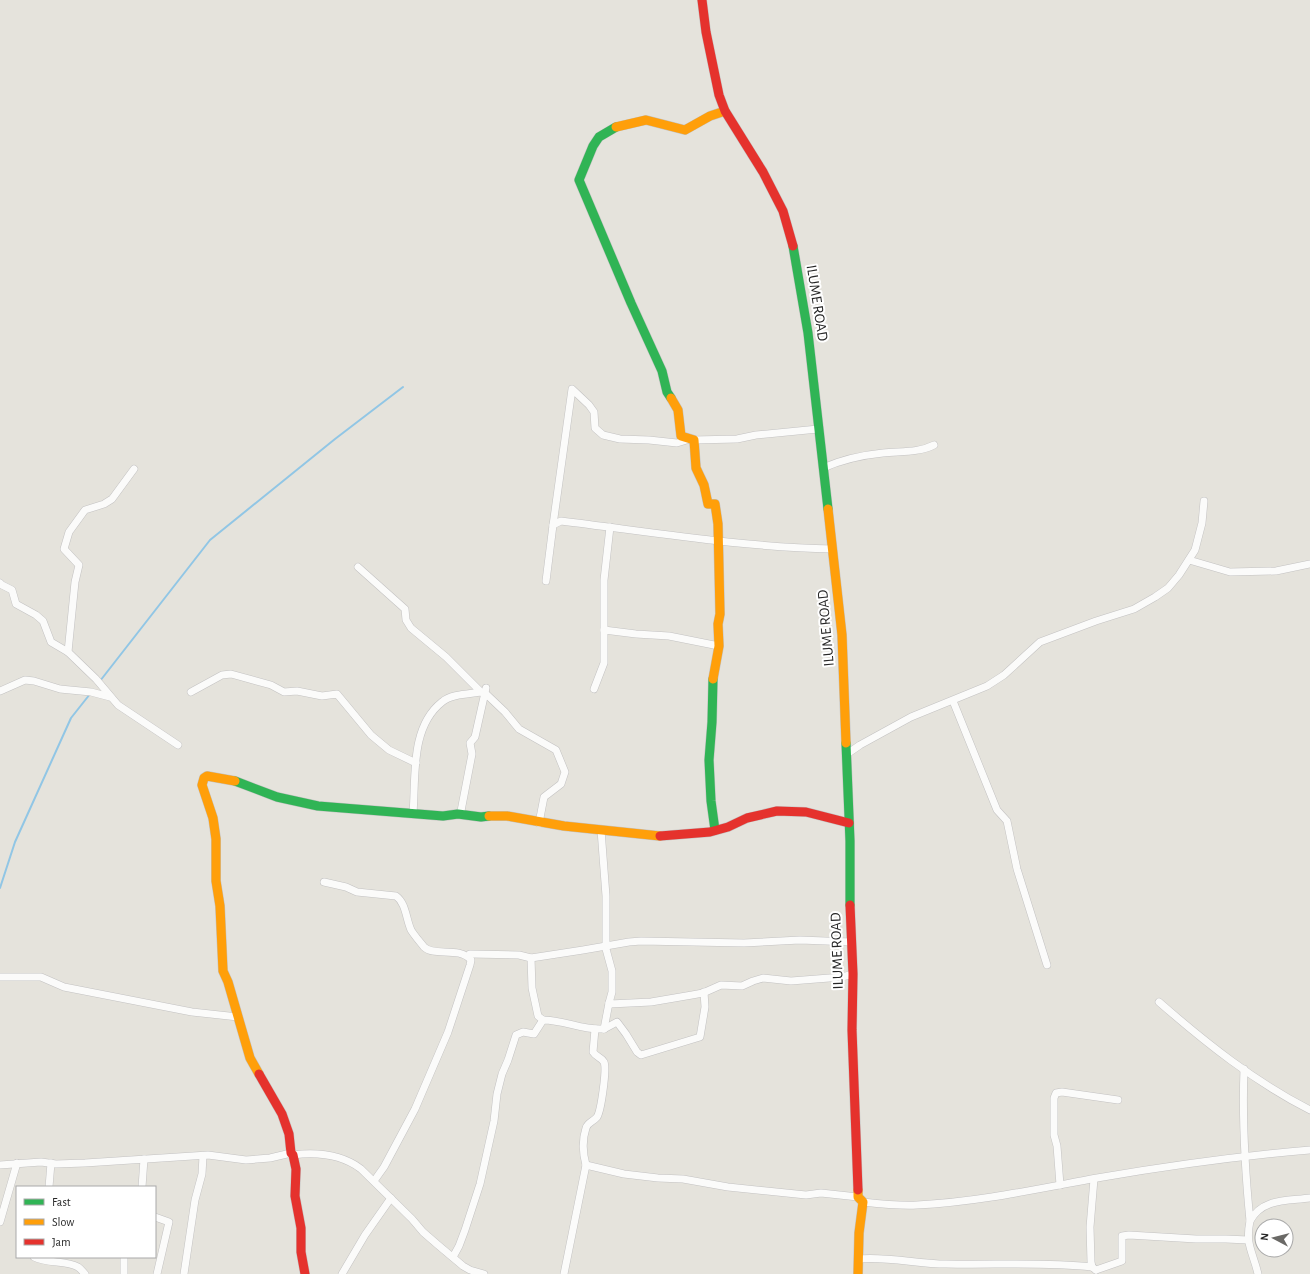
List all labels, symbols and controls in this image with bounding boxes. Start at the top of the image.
street label: ILUME ROAD [804,264,830,343]
street label: ILUME ROAD [815,589,837,667]
street label: ILUME ROAD [828,912,846,990]
legend [16,1186,156,1258]
text: Fast [52,1196,71,1208]
text: Slow [52,1216,74,1228]
north arrow [1254,1218,1294,1258]
text: N [1259,1232,1270,1241]
text: Jam [52,1236,71,1248]

